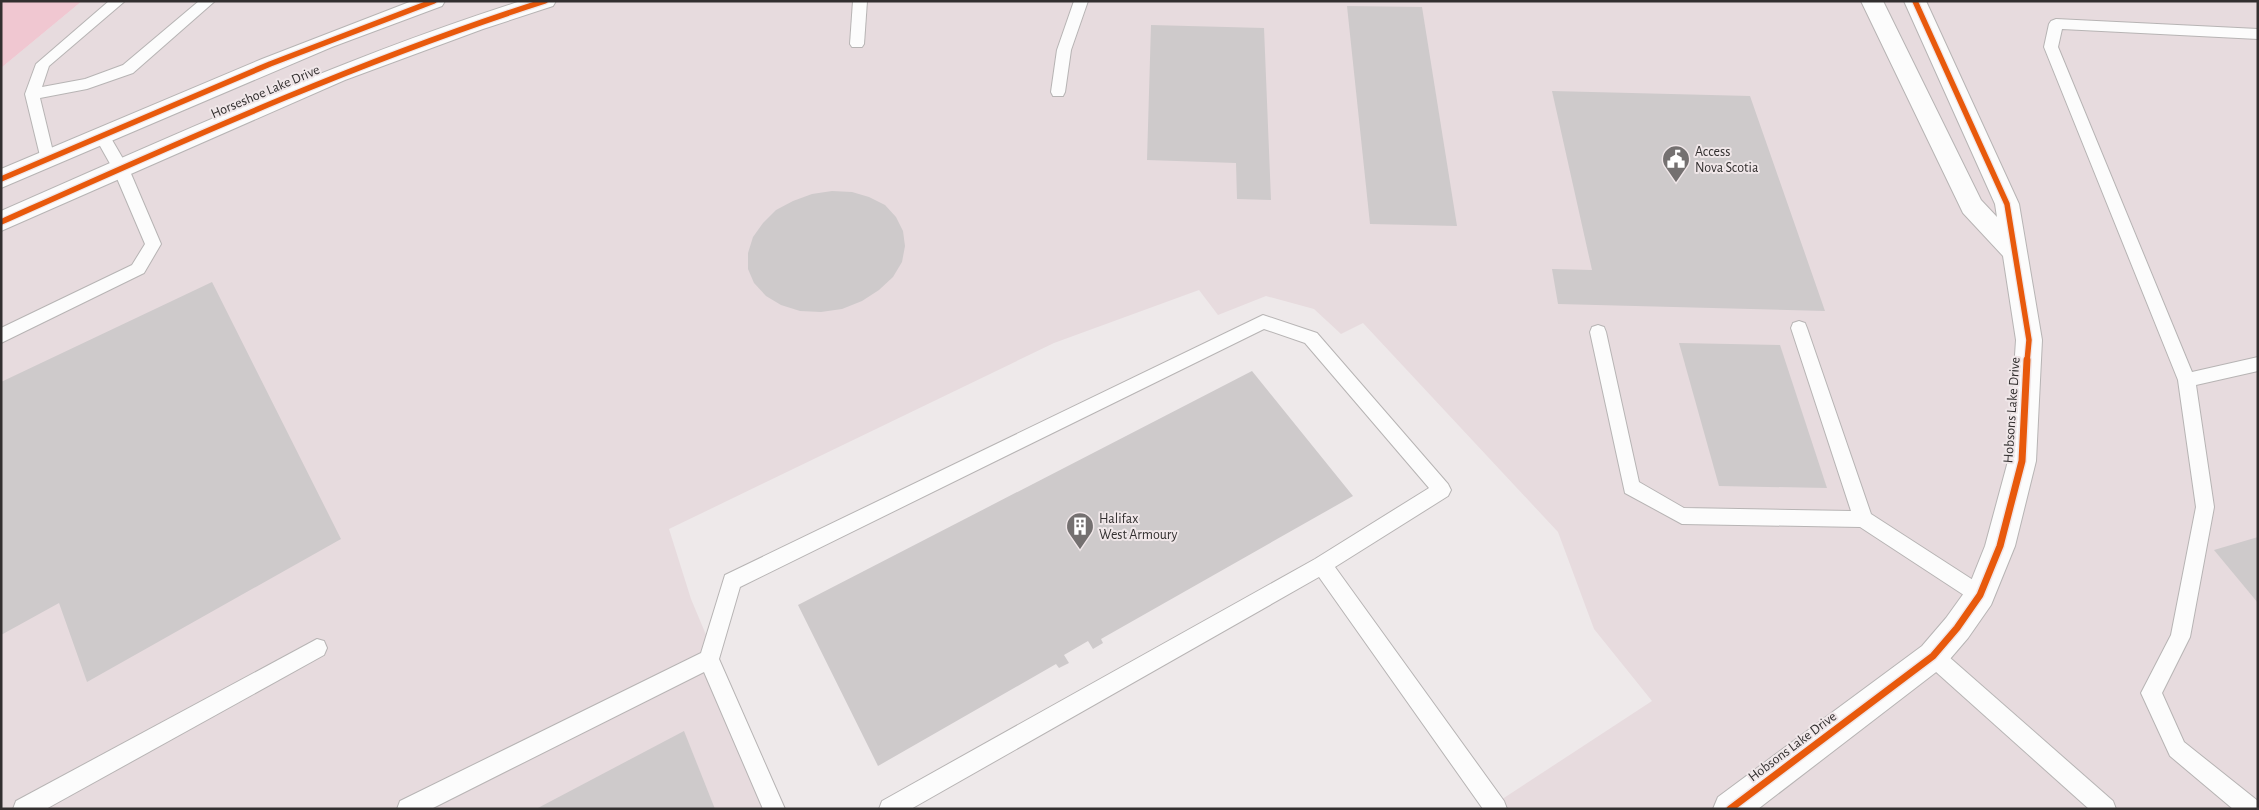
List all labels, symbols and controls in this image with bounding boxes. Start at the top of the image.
street label: Horseshoe Lake Drive [209,63,322,121]
public building icon: Access Nova Scotia [1661,144,1691,183]
place label: Access Nova Scotia [1695,145,1759,175]
street label: Hobsons Lake Drive [2001,357,2023,464]
building icon: Halifax West Armoury [1065,511,1095,550]
place label: Halifax West Armoury [1099,512,1178,542]
street label: Hobsons Lake Drive [1746,709,1839,784]

